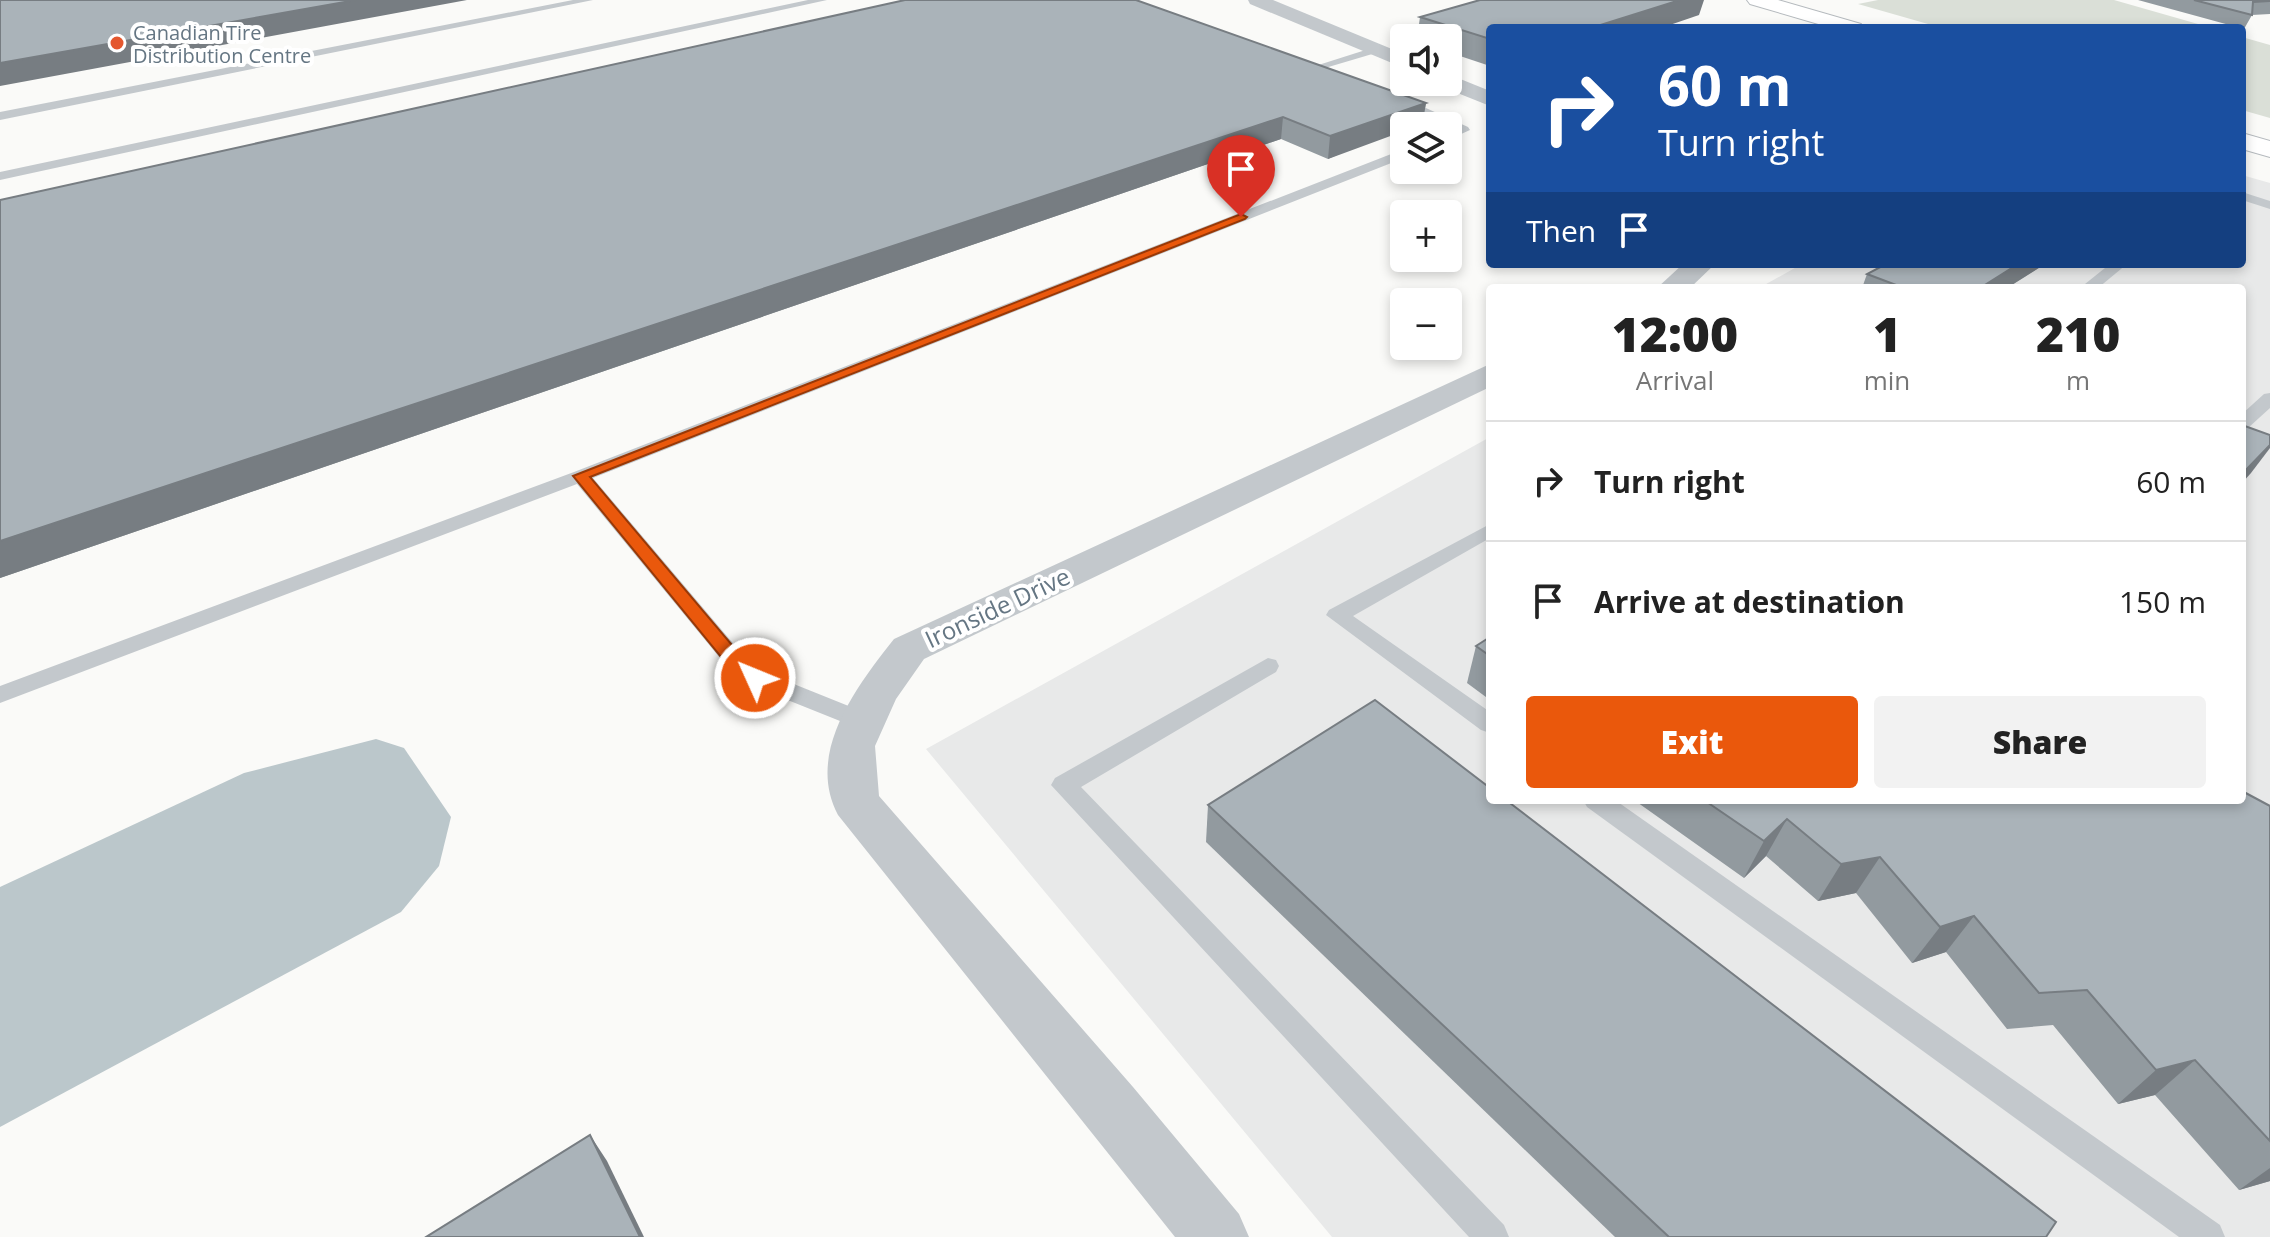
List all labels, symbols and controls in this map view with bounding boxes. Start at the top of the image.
place label: Canadian Tire Distribution Centre [133,19,311,69]
map controls [1390,24,1462,360]
button: sound [1390,24,1462,96]
marker: Canadian Tire Distribution Centre [108,34,126,52]
text: 60 m [1658,46,1792,122]
icon: right [1526,56,1630,160]
button: layers [1390,112,1462,184]
text: Turn right [1658,118,1824,167]
pin [1207,135,1275,217]
icon: arrive [1219,147,1263,191]
button: + [1390,200,1462,272]
icon: arrive [1612,208,1656,252]
text: Then [1526,210,1596,251]
button: − [1390,288,1462,360]
text: 12:00 [1612,301,1738,366]
text: 1 [1873,301,1901,366]
text: 210 [2036,301,2120,366]
text: Arrival [1636,362,1714,398]
text: min [1864,362,1910,398]
text: m [2066,362,2090,398]
icon: right [1526,459,1570,503]
text: Turn right [1594,461,1745,502]
text: 60 m [2136,461,2206,502]
street label: Ironside Drive [919,559,1075,655]
icon: arrive [1526,579,1570,623]
text: Arrive at destination [1594,581,1905,622]
text: 150 m [2119,581,2206,622]
position arrow [713,636,797,720]
button: Exit [1526,696,1858,788]
button: Share [1874,696,2206,788]

